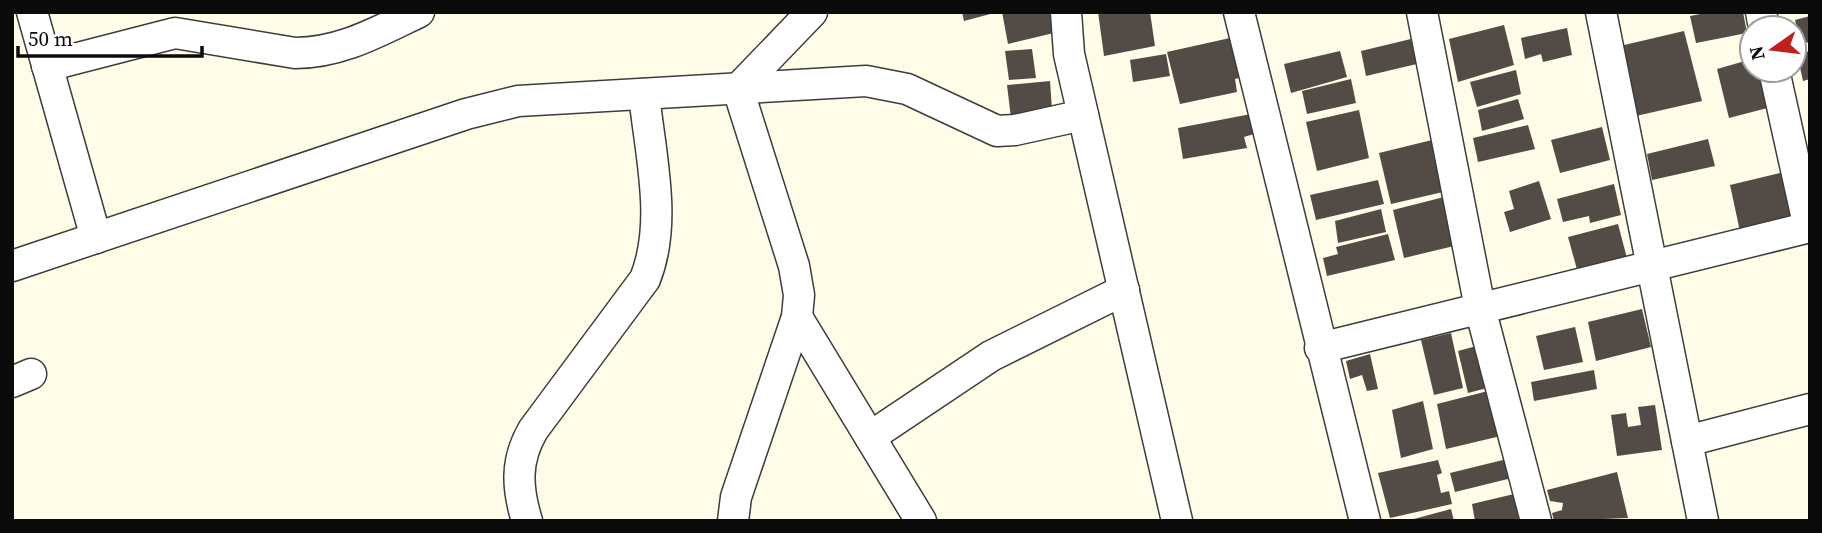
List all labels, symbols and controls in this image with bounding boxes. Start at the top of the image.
scale bar [18,14,201,58]
north arrow [1738,14,1808,84]
text: 50 m [28,24,73,53]
text: N [1742,43,1771,63]

